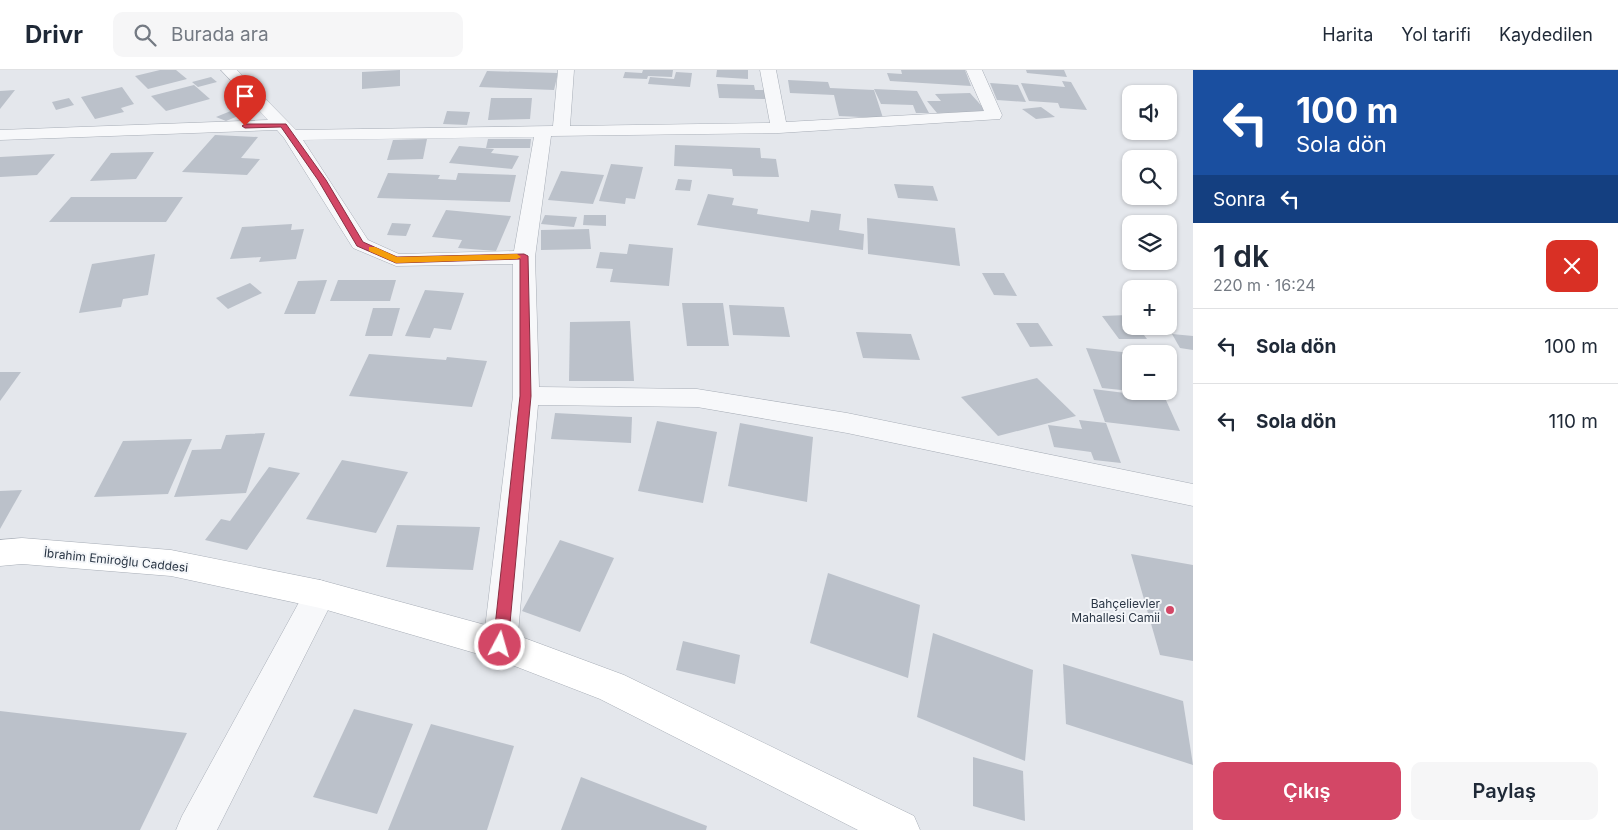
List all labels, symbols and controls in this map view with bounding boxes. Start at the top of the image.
search box [113,12,463,57]
text: Drivr [25,20,83,49]
icon: search [131,21,159,49]
text: Burada ara [171,23,269,46]
text: Harita [1322,24,1373,45]
text: Yol tarifi [1401,24,1471,45]
text: Kaydedilen [1499,24,1593,45]
pin [224,75,266,126]
icon: arrive [231,82,259,110]
map controls [1122,85,1177,400]
button: sound [1122,85,1177,140]
text: 100 m [1296,89,1399,131]
icon: left [1213,90,1278,155]
text: Sola dön [1296,131,1387,157]
button: search [1122,150,1177,205]
icon: left [1276,185,1304,213]
text: Sonra [1213,188,1266,211]
button: layers [1122,215,1177,270]
text: 1 dk [1213,238,1269,274]
button: close [1546,240,1598,292]
text: 220 m · 16:24 [1213,275,1316,295]
button: + [1122,280,1177,335]
icon: left [1213,332,1241,360]
text: Sola dön [1256,335,1336,358]
text: 100 m [1544,335,1598,358]
button: − [1122,345,1177,400]
icon: left [1213,407,1241,435]
text: Sola dön [1256,410,1336,433]
text: 110 m [1549,410,1598,433]
street label: İbrahim Emiroğlu Caddesi [43,545,189,575]
place label: Bahçelievler Mahallesi Camii [1071,596,1160,625]
marker: Bahçelievler Mahallesi Camii [1164,604,1176,616]
position arrow [473,618,525,670]
button: Çıkış [1213,762,1401,820]
button: Paylaş [1411,762,1598,820]

